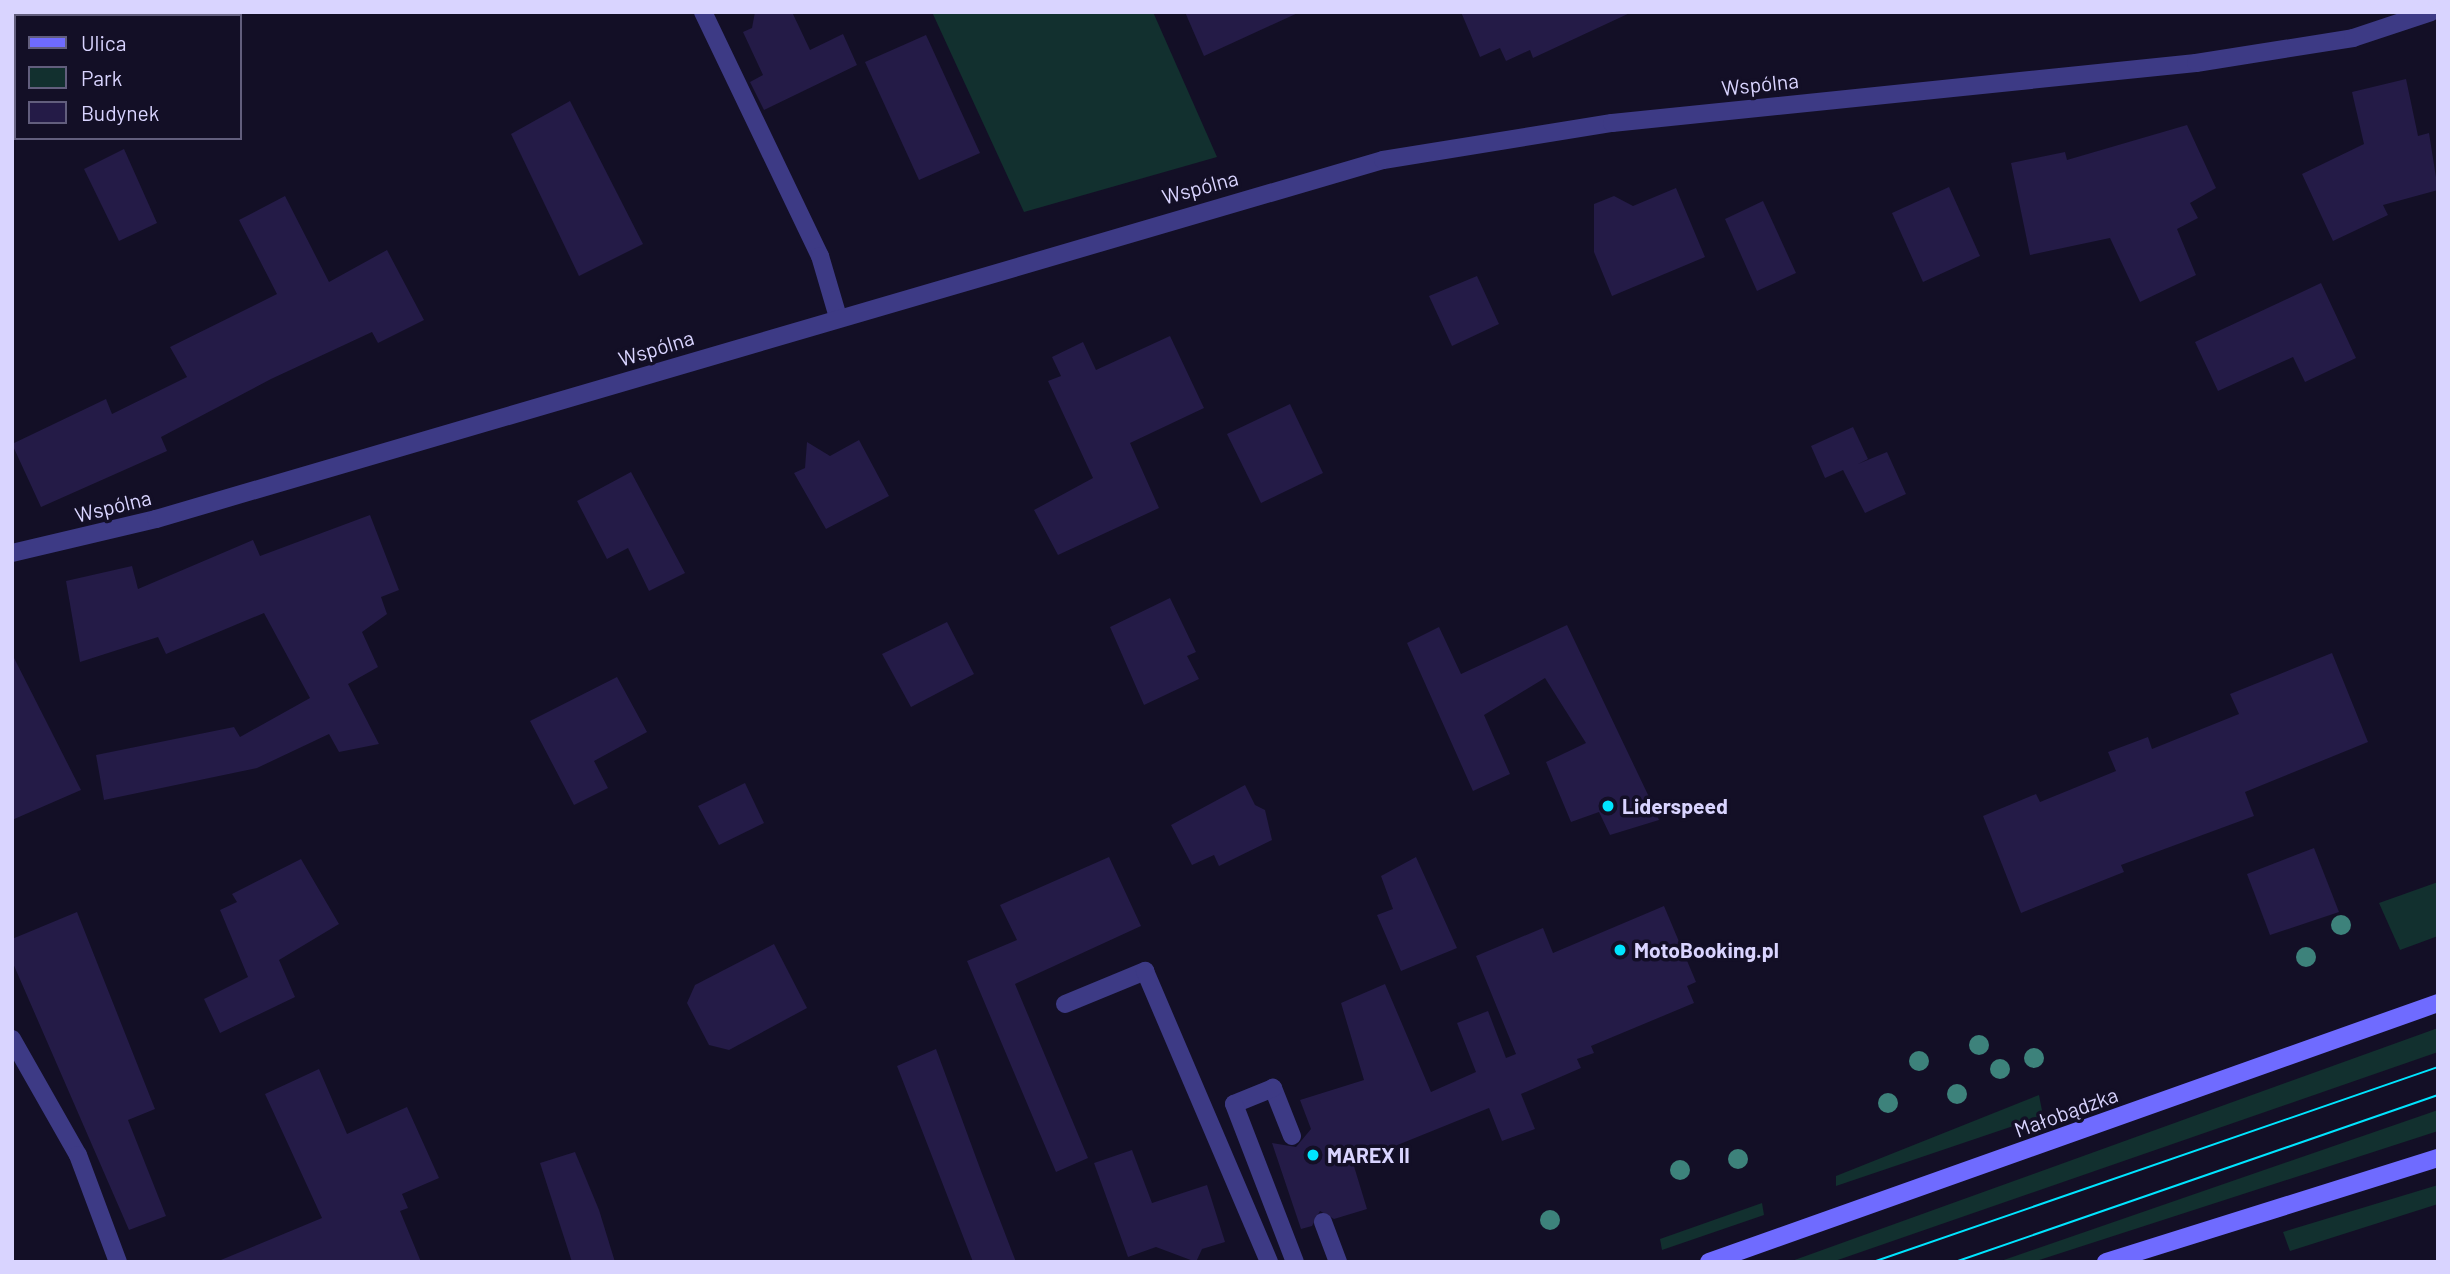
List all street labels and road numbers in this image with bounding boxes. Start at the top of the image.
street label: Wspólna [1720,67,1800,101]
street label: Wspólna [1159,165,1241,209]
street label: Wspólna [615,325,697,371]
street label: Wspólna [72,484,154,528]
street label: Małobądzka [2011,1082,2121,1142]

